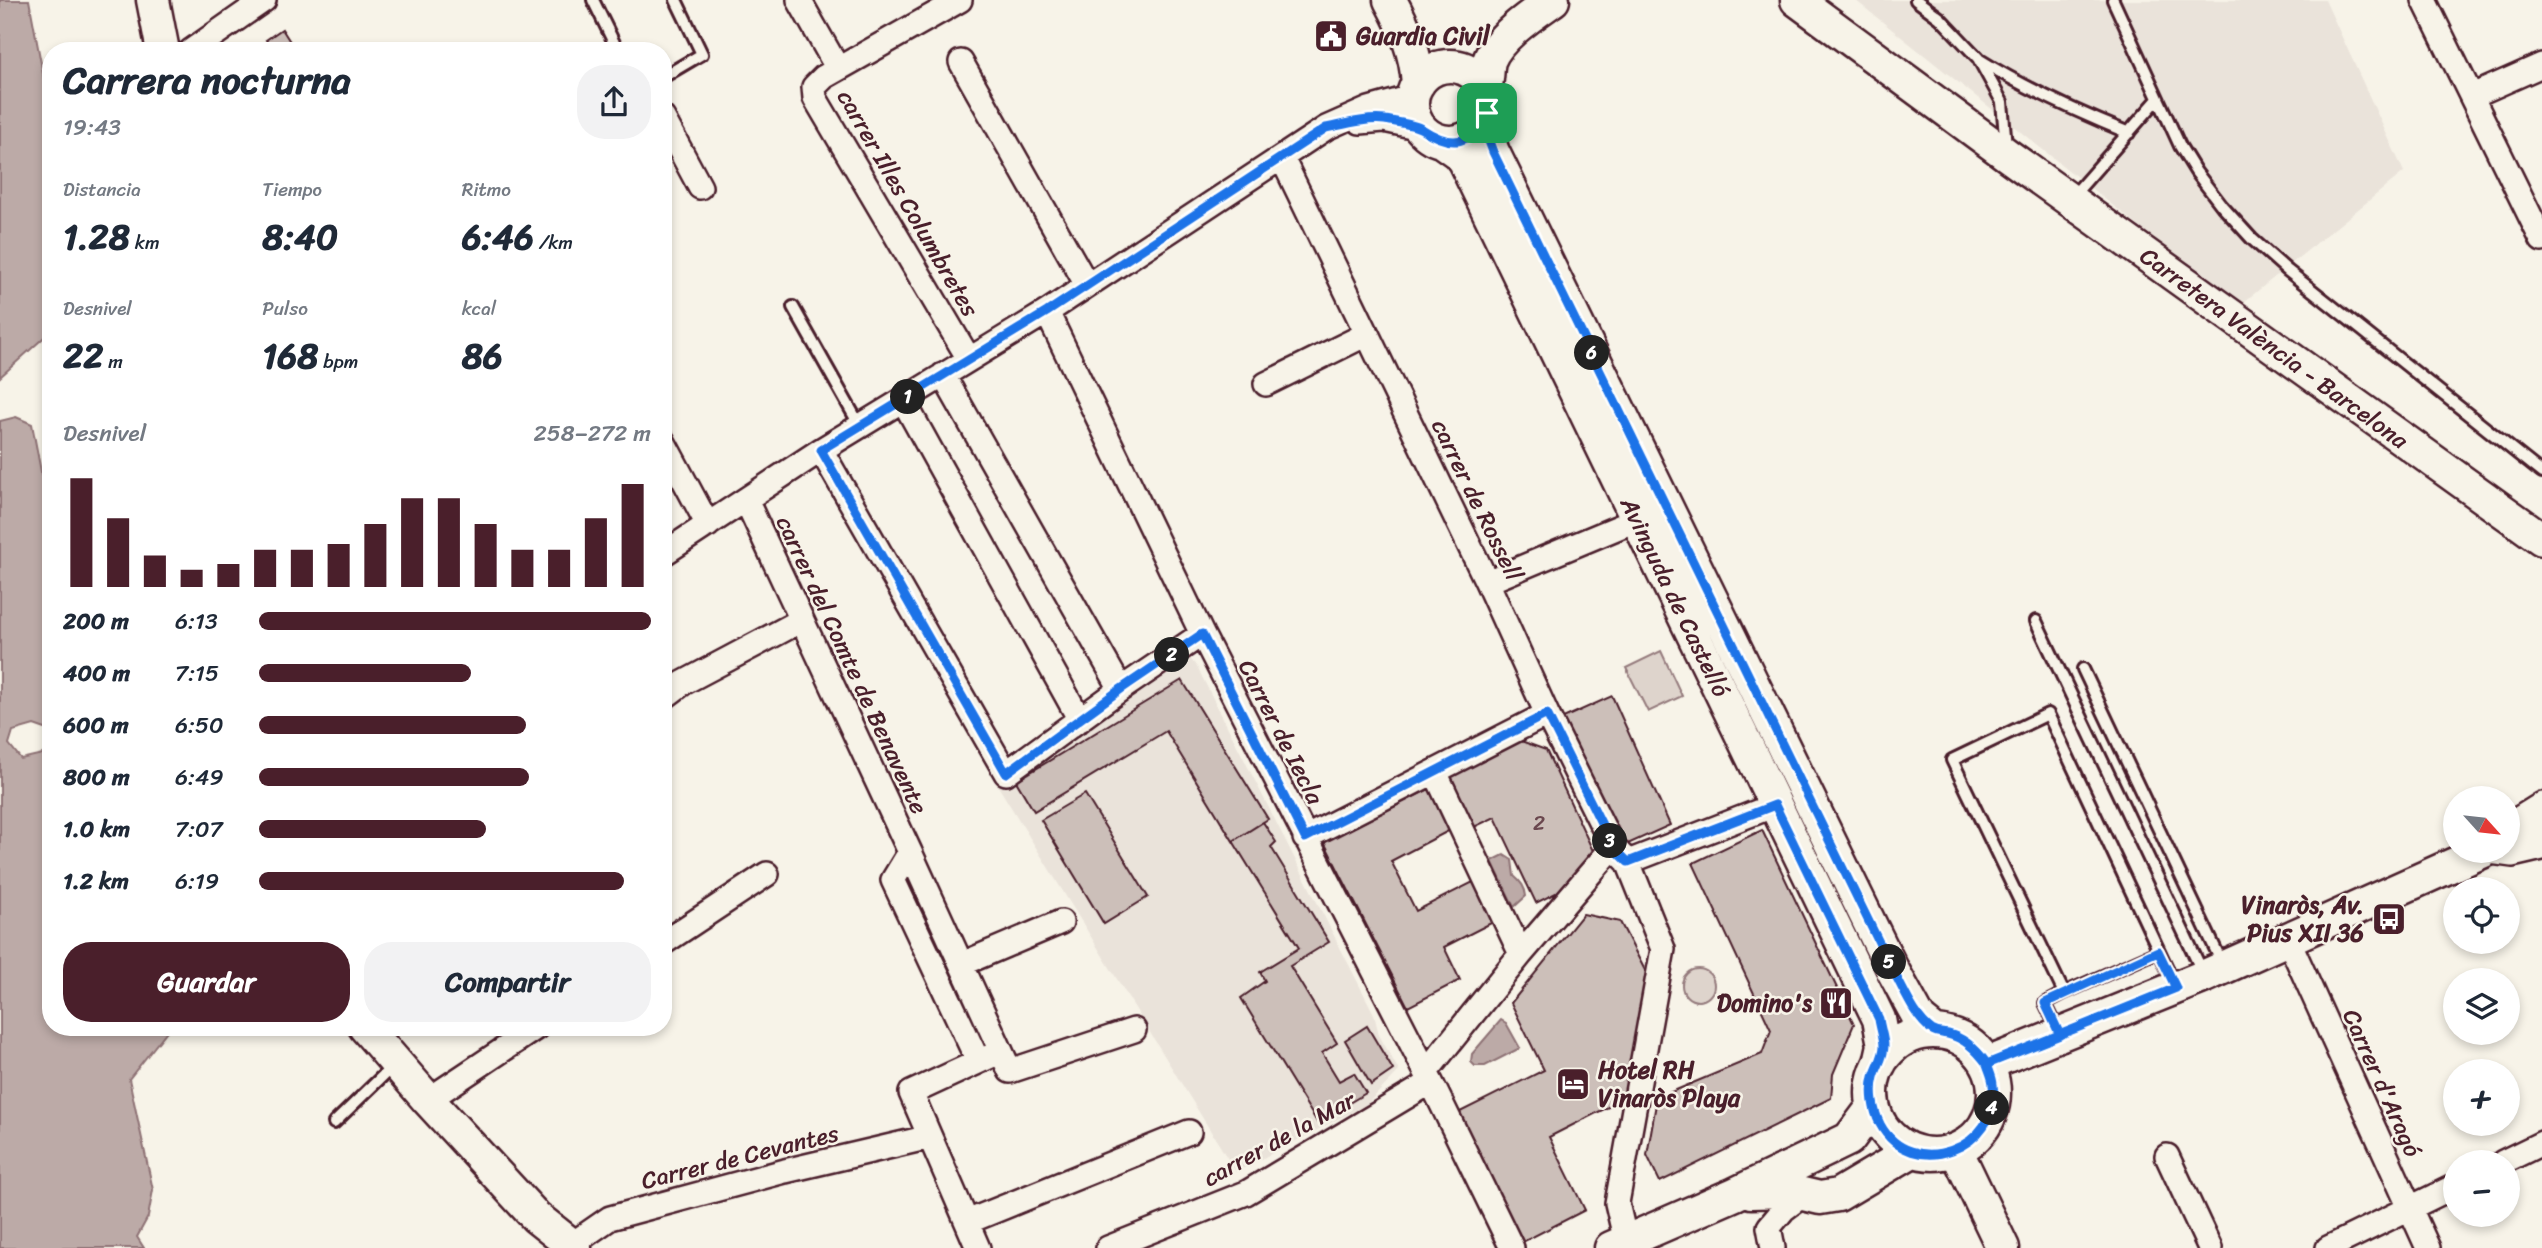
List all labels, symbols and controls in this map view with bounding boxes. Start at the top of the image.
place label: Guardia Civil [1356,15,1491,57]
public building icon: Guardia Civil [1312,17,1350,55]
text: Carrera nocturna [63,47,351,114]
button: share [577,65,651,139]
street label: carrer Illes Columbretes [826,81,991,326]
pin [1457,83,1517,143]
icon: arrive [1468,94,1506,132]
text: 19:43 [63,107,121,148]
text: Distancia [63,173,141,206]
text: Tiempo [262,173,322,206]
text: Ritmo [462,173,511,206]
text: 1.28 [63,206,130,268]
text: 8:40 [262,206,338,268]
text: 6:46 [462,206,534,268]
text: km [130,226,160,259]
text: /km [534,226,573,259]
street label: Carretera València - Barcelona [2131,236,2418,461]
text: Desnivel [63,292,132,325]
text: Pulso [262,292,308,325]
text: kcal [462,292,496,325]
text: 22 [63,325,103,387]
text: 168 [262,325,318,387]
text: 86 [462,325,503,387]
pin: 6 [1574,336,1610,370]
text: 6 [1586,336,1597,369]
text: m [103,345,123,378]
text: bpm [318,345,358,378]
pin: 1 [890,380,926,414]
text: 1 [903,380,912,413]
street label: carrer de Rossell [1419,412,1535,589]
text: Desnivel [63,413,146,454]
text: 258–272 m [533,413,651,454]
street label: Avinguda de Castelló [1608,489,1742,705]
street label: carrer del Comte de Benavente [764,509,940,821]
text: 200 m [63,601,129,642]
text: 6:13 [175,601,218,642]
pin: 2 [1154,638,1190,672]
text: 2 [1166,638,1177,671]
street label: Carrer de Iecla [1226,652,1336,813]
text: 400 m [63,653,130,694]
text: 7:15 [175,653,219,694]
text: 600 m [63,705,129,746]
text: 6:50 [175,705,224,746]
text: 800 m [63,757,130,798]
text: 6:49 [175,757,224,798]
north arrow [2443,786,2520,863]
map controls [2443,786,2520,1227]
house number: 2 [1533,804,1545,842]
text: 1.0 km [63,809,130,850]
text: 7:07 [175,809,223,850]
pin: 3 [1592,824,1628,858]
text: 3 [1604,824,1615,857]
text: 1.2 km [63,861,129,902]
text: 6:19 [175,861,219,902]
button: locate [2443,877,2520,954]
place label: Vinaròs, Av. Pius XII 36 [2241,884,2364,954]
bus stop icon: Vinaròs, Av. Pius XII 36 [2370,900,2408,938]
button: Guardar [63,942,350,1022]
button: Compartir [364,942,651,1022]
pin: 5 [1871,944,1906,979]
text: 5 [1883,945,1894,978]
button: layers [2443,968,2520,1045]
place label: Domino's [1717,982,1813,1024]
restaurant icon: Domino's [1817,984,1855,1022]
street label: Carrer d'Aragó [2331,1002,2434,1165]
place label: Hotel RH Vinaròs Playa [1598,1049,1741,1119]
button: + [2443,1059,2520,1136]
hotel icon: Hotel RH Vinaròs Playa [1554,1065,1592,1103]
street label: carrer de la Mar [1195,1079,1365,1198]
pin: 4 [1974,1090,2010,1126]
text: 4 [1986,1091,1997,1124]
street label: Carrer de Cevantes [637,1112,843,1202]
button: − [2443,1150,2520,1227]

